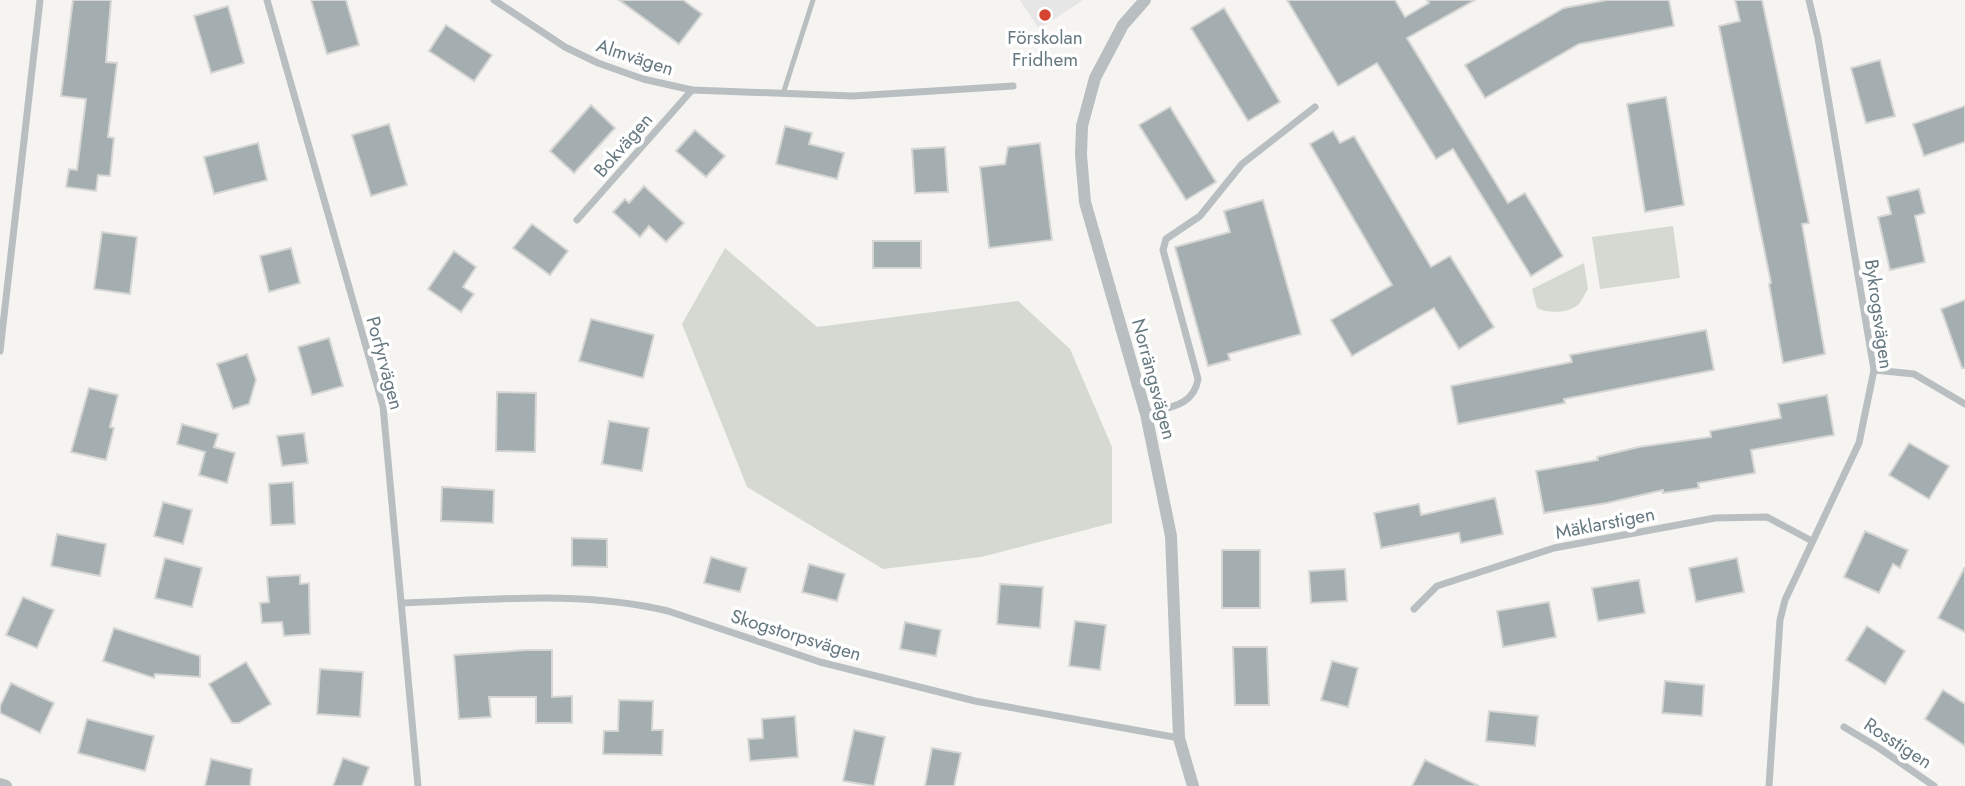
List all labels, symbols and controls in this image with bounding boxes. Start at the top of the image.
marker: Förskolan Fridhem [1037,7,1053,23]
place label: Förskolan Fridhem [1007,24,1083,73]
street label: Almvägen [593,32,677,82]
street label: Bokvägen [587,107,659,183]
street label: Bykrogsvägen [1858,257,1900,371]
street label: Porfyrvägen [360,313,410,413]
street label: Norrängsvägen [1125,316,1183,442]
street label: Mäklarstigen [1553,500,1657,546]
street label: Skogstorpsvägen [727,602,865,668]
street label: Rosstigen [1859,711,1937,775]

